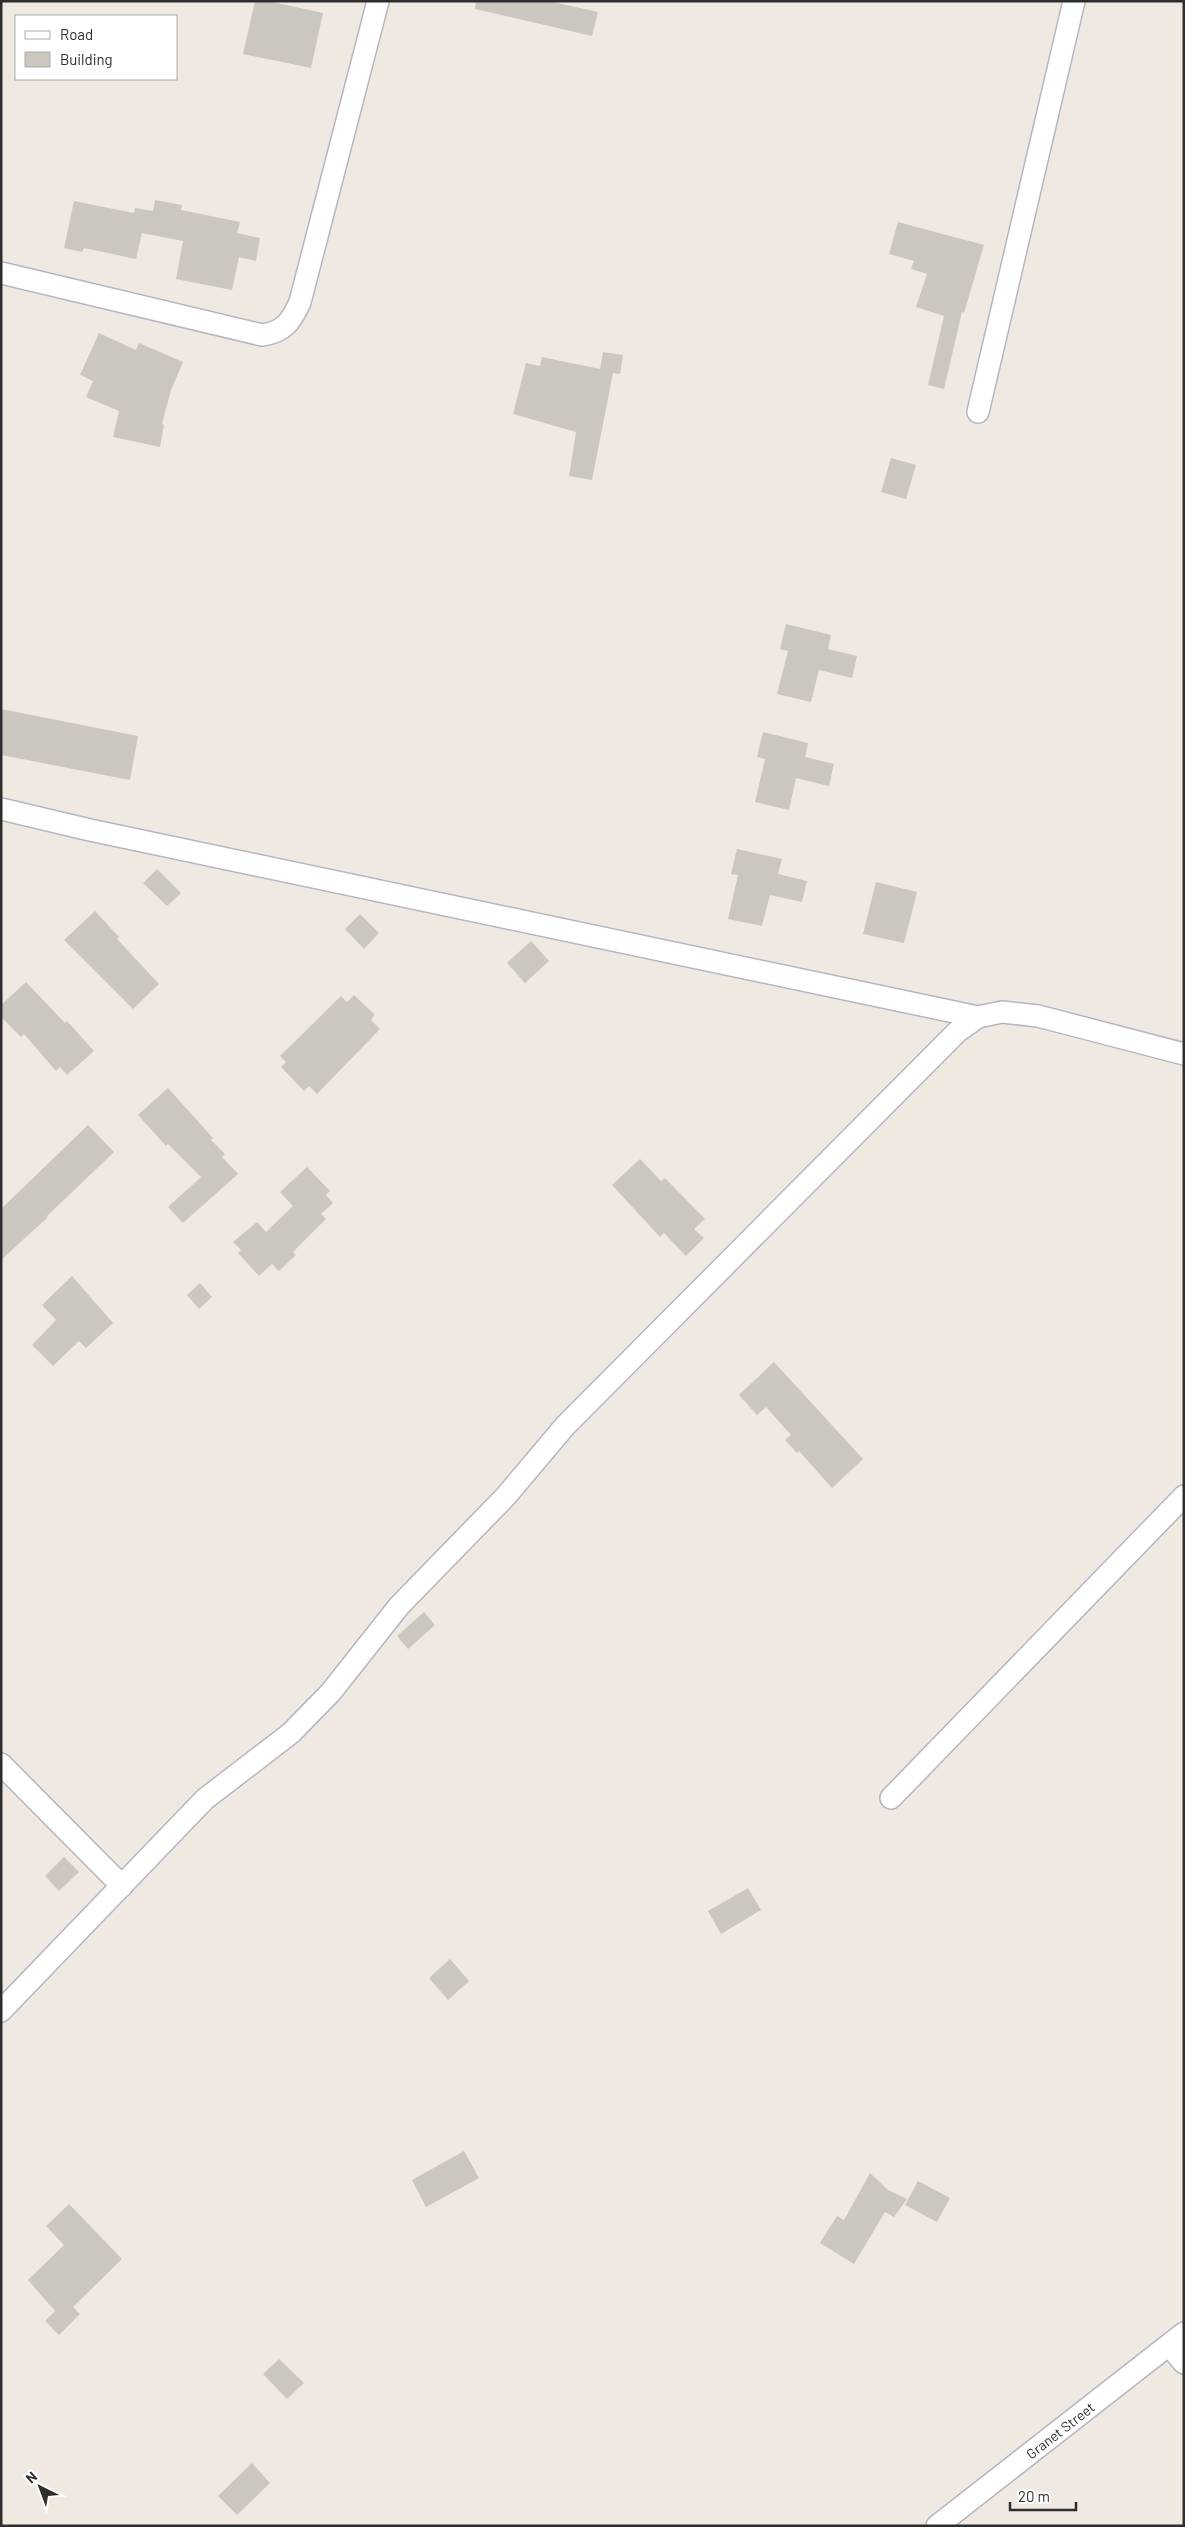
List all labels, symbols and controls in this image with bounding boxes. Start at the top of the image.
legend [15,15,178,80]
text: Road [60,25,93,43]
text: Building [60,50,113,68]
street label: Granet Street [1022,2398,1097,2462]
north arrow [15,2462,65,2512]
text: N [22,2468,40,2486]
scale bar [1010,2480,1076,2512]
text: 20 m [1018,2487,1050,2505]

